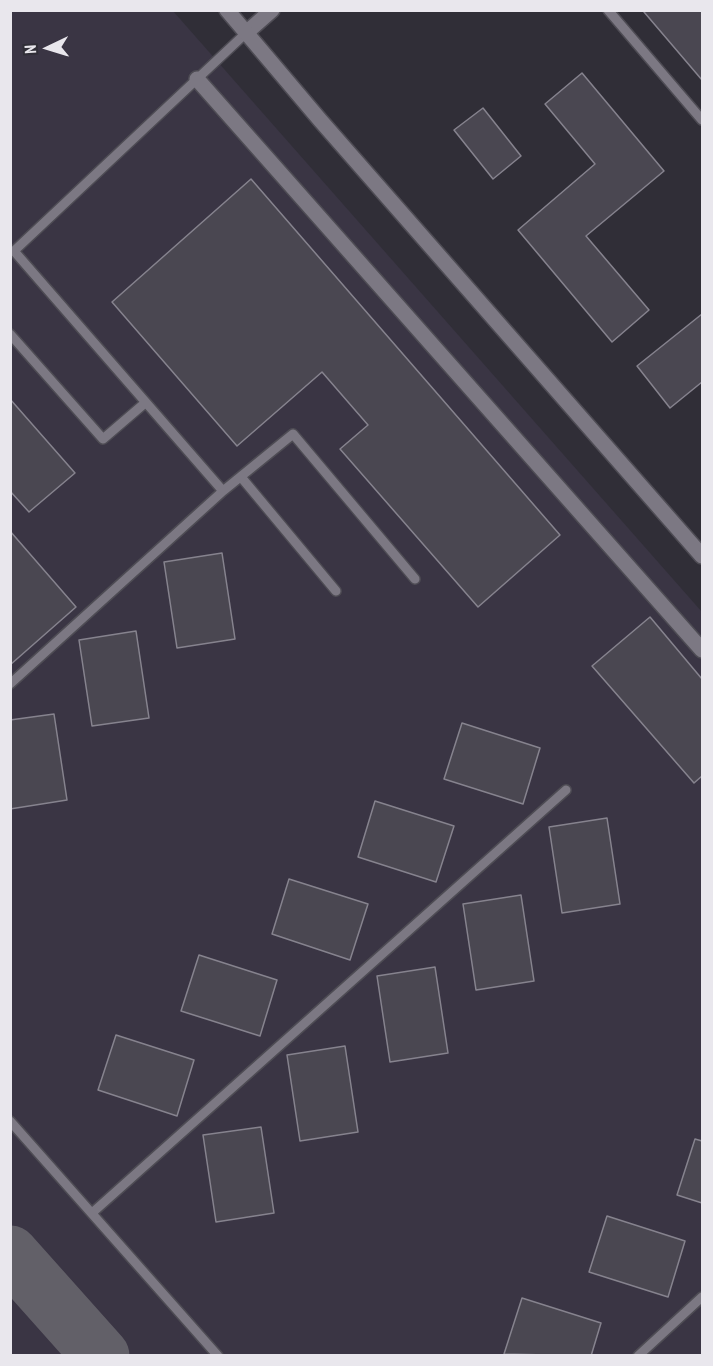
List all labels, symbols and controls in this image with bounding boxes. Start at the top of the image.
north arrow [18,18,78,78]
text: N [20,44,40,54]

